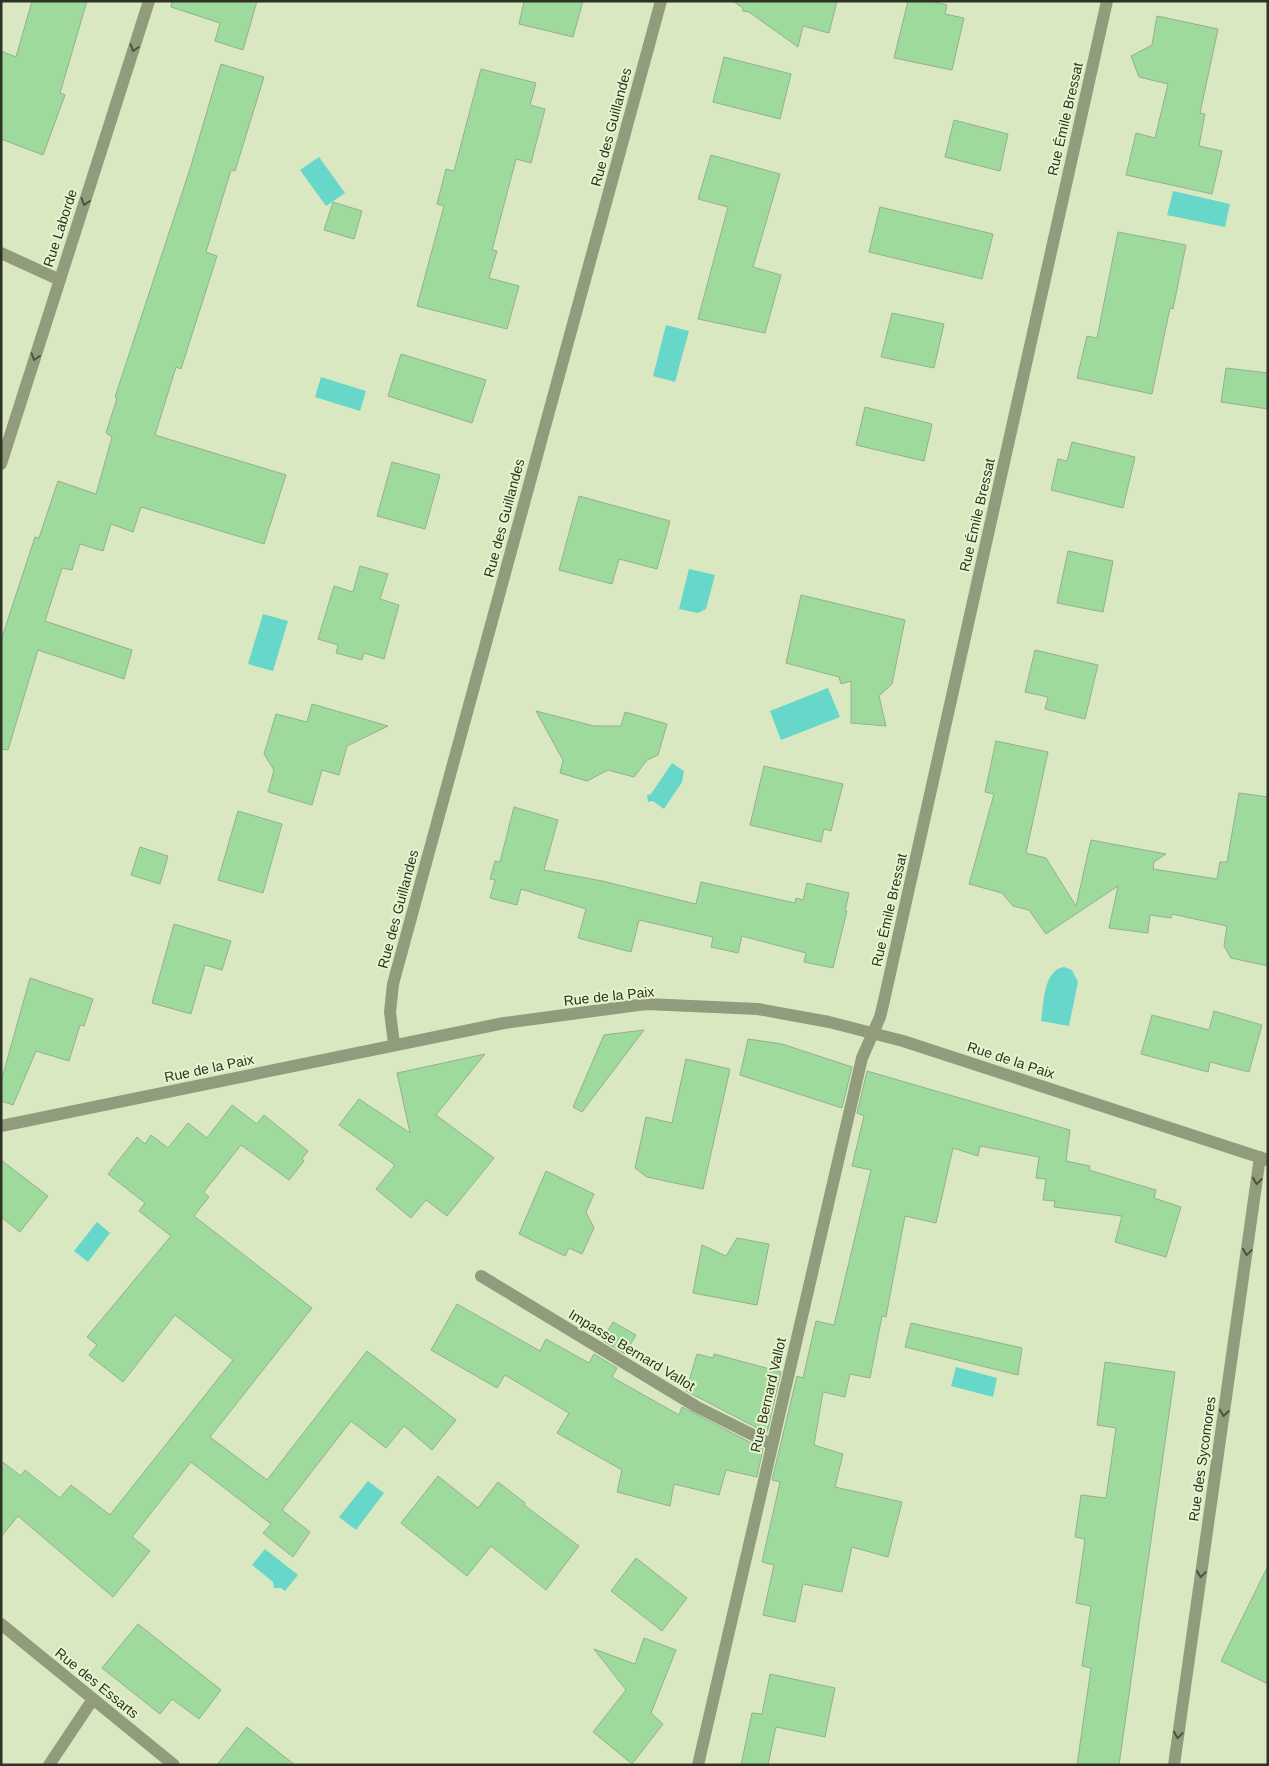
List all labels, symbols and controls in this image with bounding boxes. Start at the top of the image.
one-way arrow [130,43,140,51]
street label: Rue Émile Bressat [1044,61,1086,177]
street label: Rue des Guillandes [587,66,635,188]
street label: Rue Laborde [40,187,80,269]
one-way arrow [80,198,90,206]
one-way arrow [31,352,41,361]
street label: Rue des Guillandes [480,457,528,579]
street label: Rue Émile Bressat [956,457,998,573]
street label: Rue des Guillandes [374,848,422,970]
street label: Rue Émile Bressat [868,852,910,968]
street label: Rue de la Paix [563,983,655,1009]
street label: Rue de la Paix [965,1038,1057,1082]
street label: Rue de la Paix [163,1051,255,1085]
one-way arrow [1252,1177,1263,1185]
one-way arrow [1242,1248,1253,1256]
street label: Impasse Bernard Vallot [566,1306,698,1394]
street label: Rue Bernard Vallot [747,1336,789,1454]
street label: Rue des Sycomores [1185,1395,1219,1523]
one-way arrow [1219,1409,1230,1417]
one-way arrow [1196,1570,1207,1578]
street label: Rue des Essarts [52,1644,142,1722]
one-way arrow [1173,1731,1184,1739]

